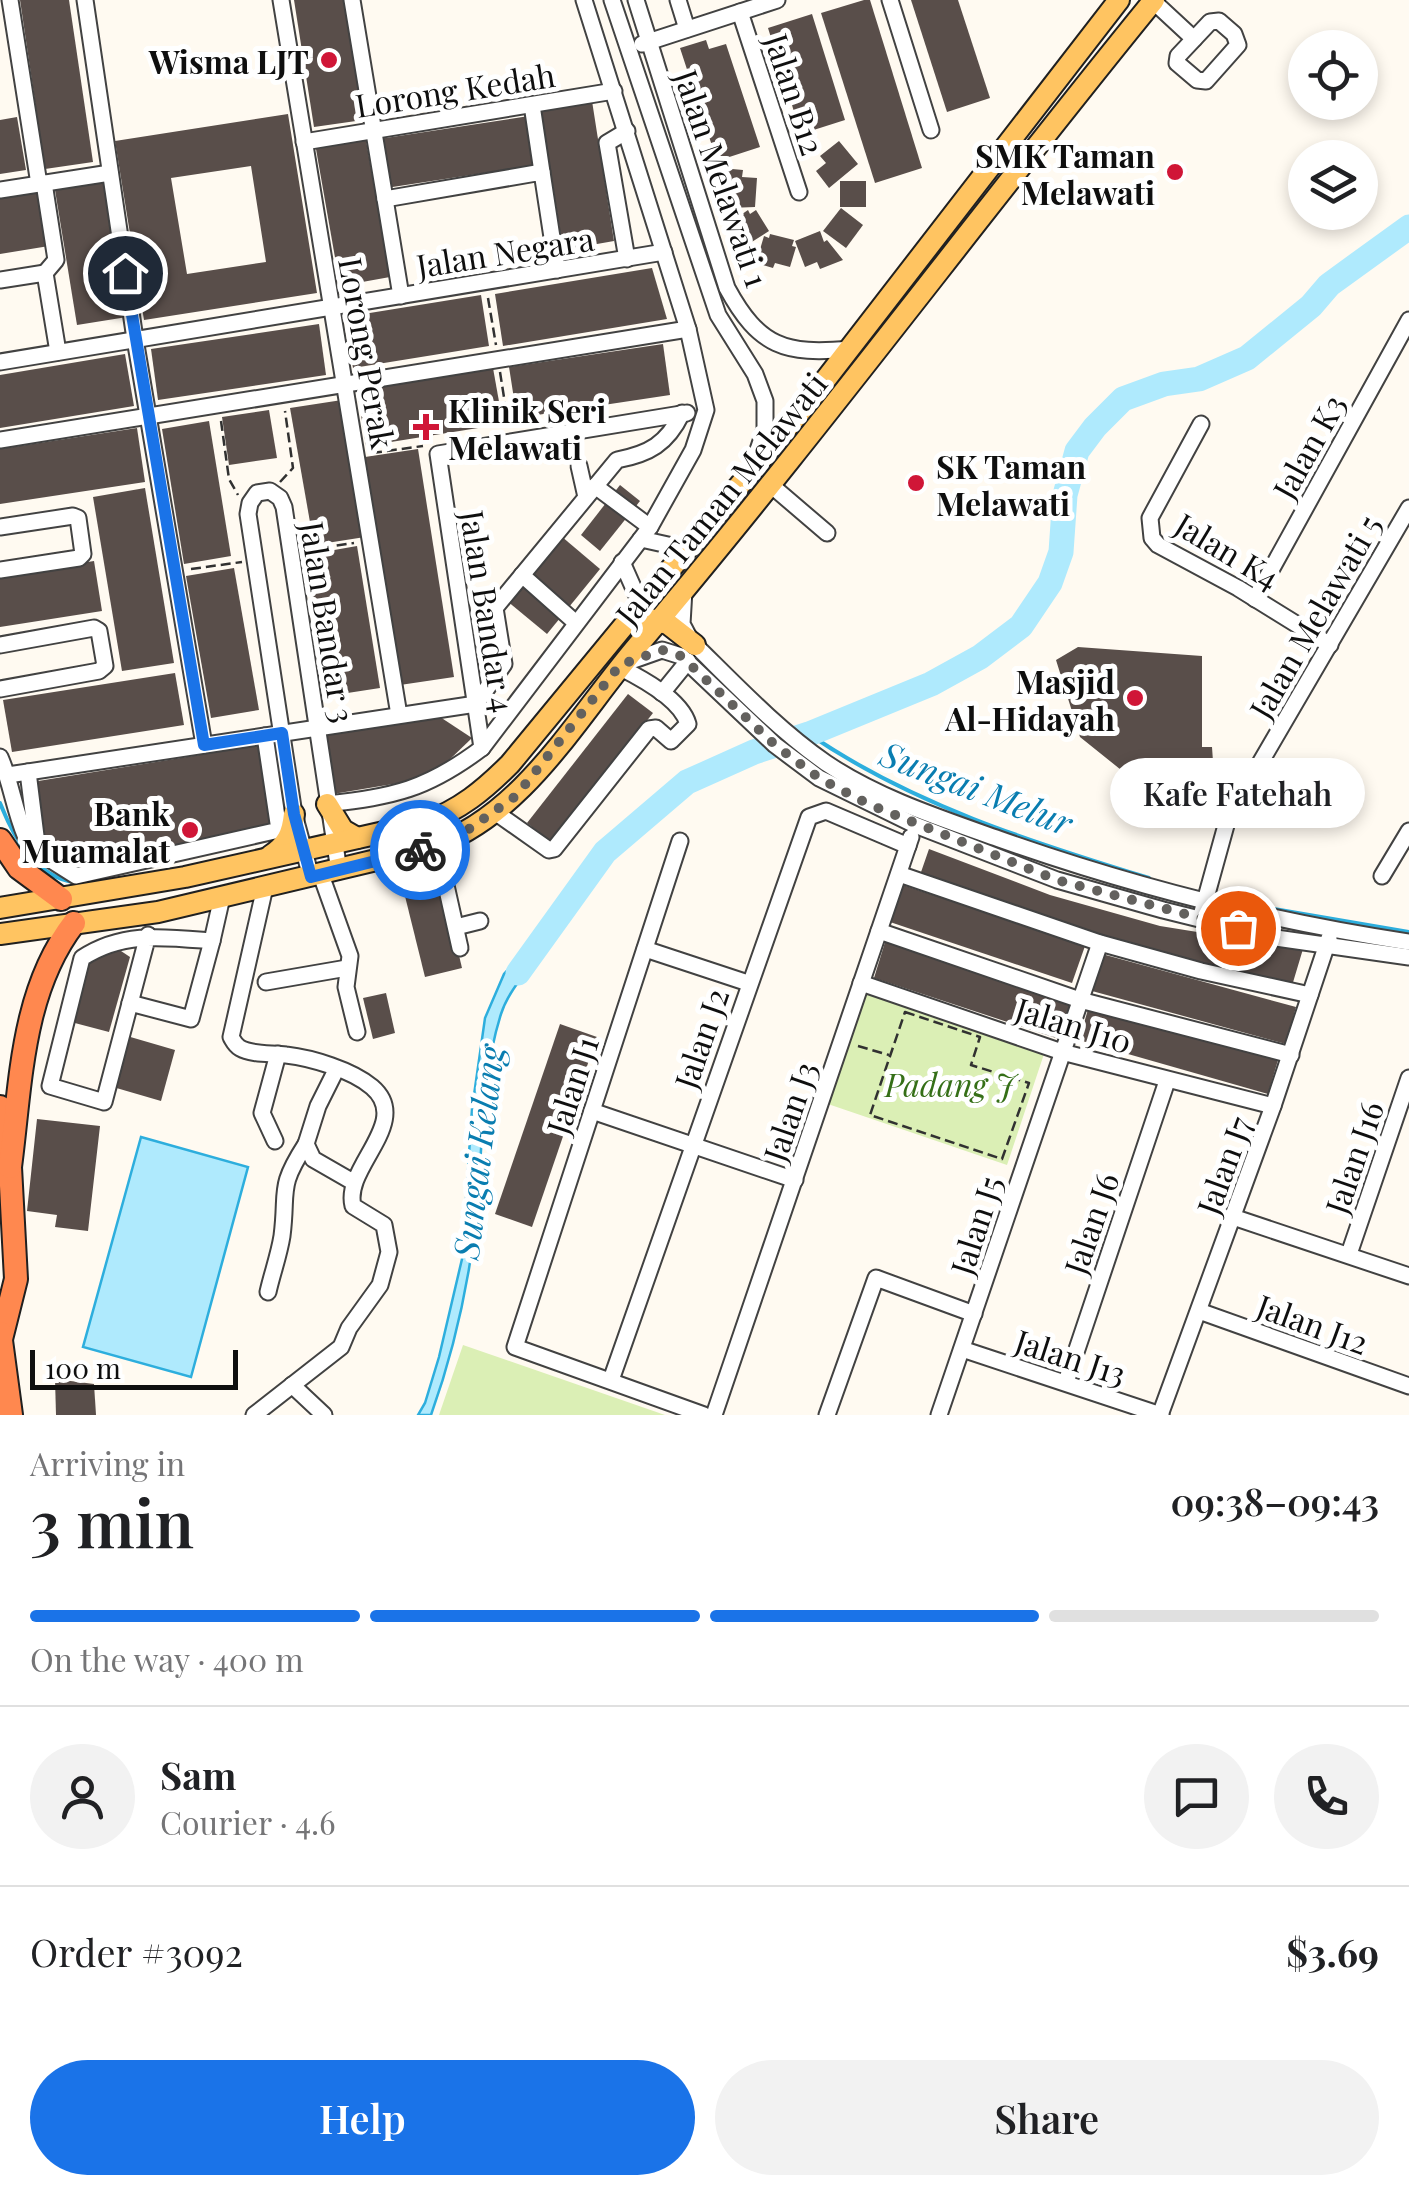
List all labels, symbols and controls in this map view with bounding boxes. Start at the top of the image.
street label: Jalan B12 [756,27,836,160]
map controls [1288,30,1378,230]
button: locate [1288,30,1378,120]
place label: Wisma LJT [148,39,309,82]
marker: Wisma LJT [318,49,340,71]
street label: Lorong Kedah [352,52,558,126]
street label: Jalan Melawati 1 [665,63,780,293]
place label: SMK Taman Melawati [975,133,1155,213]
button: layers [1288,140,1378,230]
marker: SMK Taman Melawati [1164,161,1186,183]
street label: Jalan Negara [412,216,597,286]
pin [83,231,168,316]
icon: home [98,246,153,301]
street label: Lorong Perak [330,254,406,452]
street label: Jalan Taman Melawati [604,363,835,634]
street label: Jalan K3 [1261,386,1354,507]
place label: Klinik Seri Melawati [448,388,606,468]
marker: Klinik Seri Melawati [413,414,439,440]
place label: SK Taman Melawati [936,444,1087,524]
marker: SK Taman Melawati [905,472,927,494]
street label: Jalan K4 [1167,502,1288,598]
street label: Jalan Bandar 4 [452,506,526,715]
street label: Jalan Melawati 5 [1238,506,1390,727]
street label: Jalan Bandar 3 [292,517,366,726]
place label: Masjid Al-Hidayah [944,659,1116,739]
marker: Masjid Al-Hidayah [1124,687,1146,709]
water label: Sungai Melur [873,729,1081,846]
callout: Kafe Fatehah [1110,758,1366,828]
text: Kafe Fatehah [1143,771,1332,814]
place label: Bank Muamalat [21,791,171,871]
courier [370,800,470,900]
marker: Bank Muamalat [179,819,201,841]
icon: bike [393,823,448,878]
pin [1196,886,1281,971]
icon: bag [1211,901,1266,956]
street label: Jalan J2 [662,982,737,1095]
street label: Jalan J10 [1010,986,1137,1062]
street label: Jalan J1 [535,1031,607,1140]
water label: Sungai Kelang [440,1040,514,1263]
street label: Jalan J3 [752,1055,826,1167]
park label: Padang J [883,1062,1019,1105]
street label: Jalan J16 [1313,1095,1392,1220]
street label: Jalan J7 [1185,1110,1261,1221]
street label: Jalan J6 [1052,1166,1127,1280]
street label: Jalan J5 [939,1170,1011,1281]
street label: Jalan J12 [1250,1283,1375,1363]
street label: Jalan J13 [1009,1318,1132,1394]
scale bar [30,1345,238,1390]
text: 100 m [45,1349,121,1386]
text: Arriving in [30,1441,185,1484]
text: 09:38–09:43 [1170,1475,1379,1526]
text: 3 min [30,1478,194,1564]
text: On the way · 400 m [30,1637,304,1680]
button: person [30,1744,135,1849]
button: chat [1144,1744,1249,1849]
button: phone [1274,1744,1379,1849]
text: Sam [160,1749,236,1800]
text: Courier · 4.6 [160,1800,336,1843]
text: Order #3092 [30,1926,243,1977]
text: $3.69 [1286,1926,1379,1977]
button: Help [30,2060,695,2175]
button: Share [715,2060,1379,2175]

